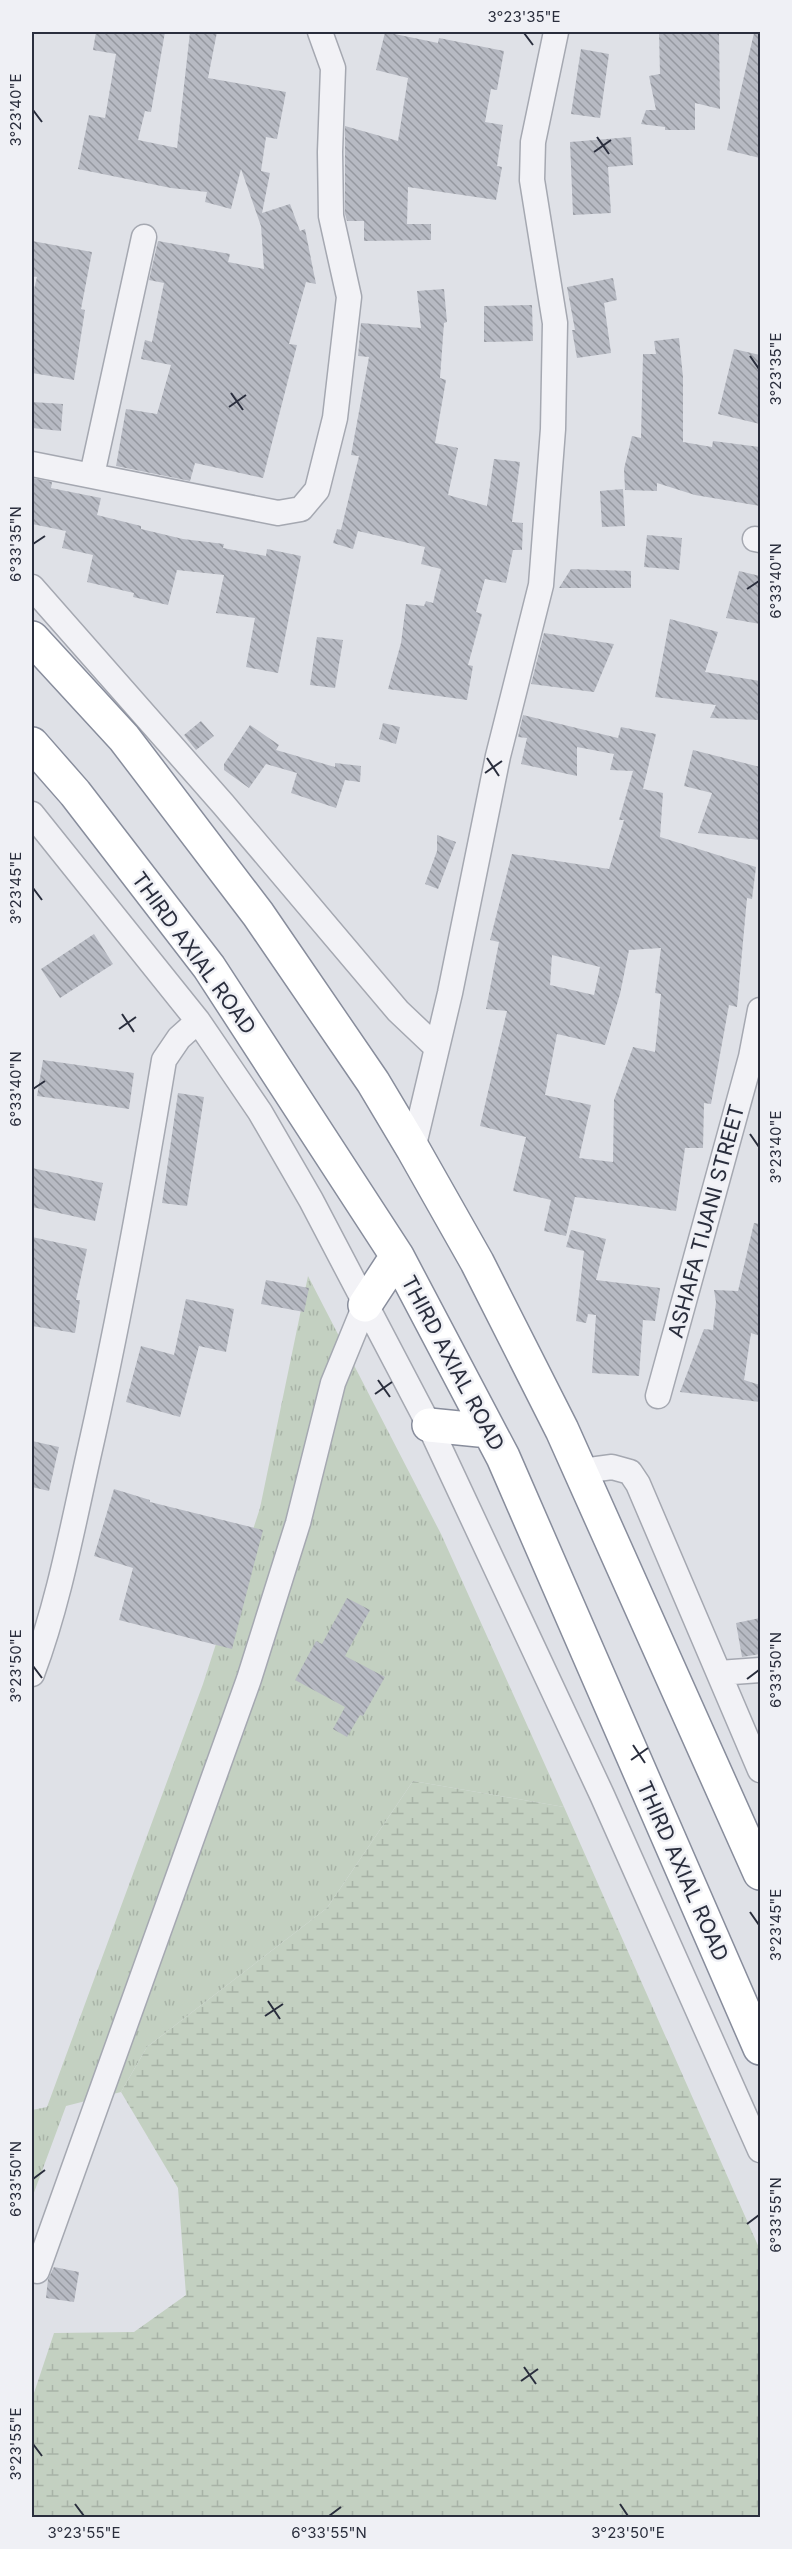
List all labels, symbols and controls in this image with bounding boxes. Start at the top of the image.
text: 3°23'35"E [487,7,561,26]
text: 3°23'40"E [6,73,25,147]
text: 3°23'35"E [766,332,785,406]
text: 6°33'35"N [6,506,25,582]
text: 6°33'40"N [766,543,785,619]
text: 3°23'45"E [6,852,25,924]
street label: THIRD AXIAL ROAD [127,867,261,1039]
text: 6°33'40"N [6,1051,25,1127]
street label: ASHAFA TIJANI STREET [663,1101,749,1341]
text: 3°23'40"E [766,1110,785,1184]
street label: THIRD AXIAL ROAD [396,1271,510,1455]
text: 3°23'50"E [6,1629,25,1703]
text: 6°33'50"N [766,1632,785,1708]
street label: THIRD AXIAL ROAD [632,1777,734,1965]
text: 3°23'45"E [766,1889,785,1961]
text: 6°33'50"N [6,2141,25,2217]
text: 6°33'55"N [766,2177,785,2253]
text: 3°23'55"E [6,2407,25,2481]
text: 3°23'55"E [47,2523,121,2542]
text: 6°33'55"N [291,2523,367,2542]
text: 3°23'50"E [591,2523,665,2542]

